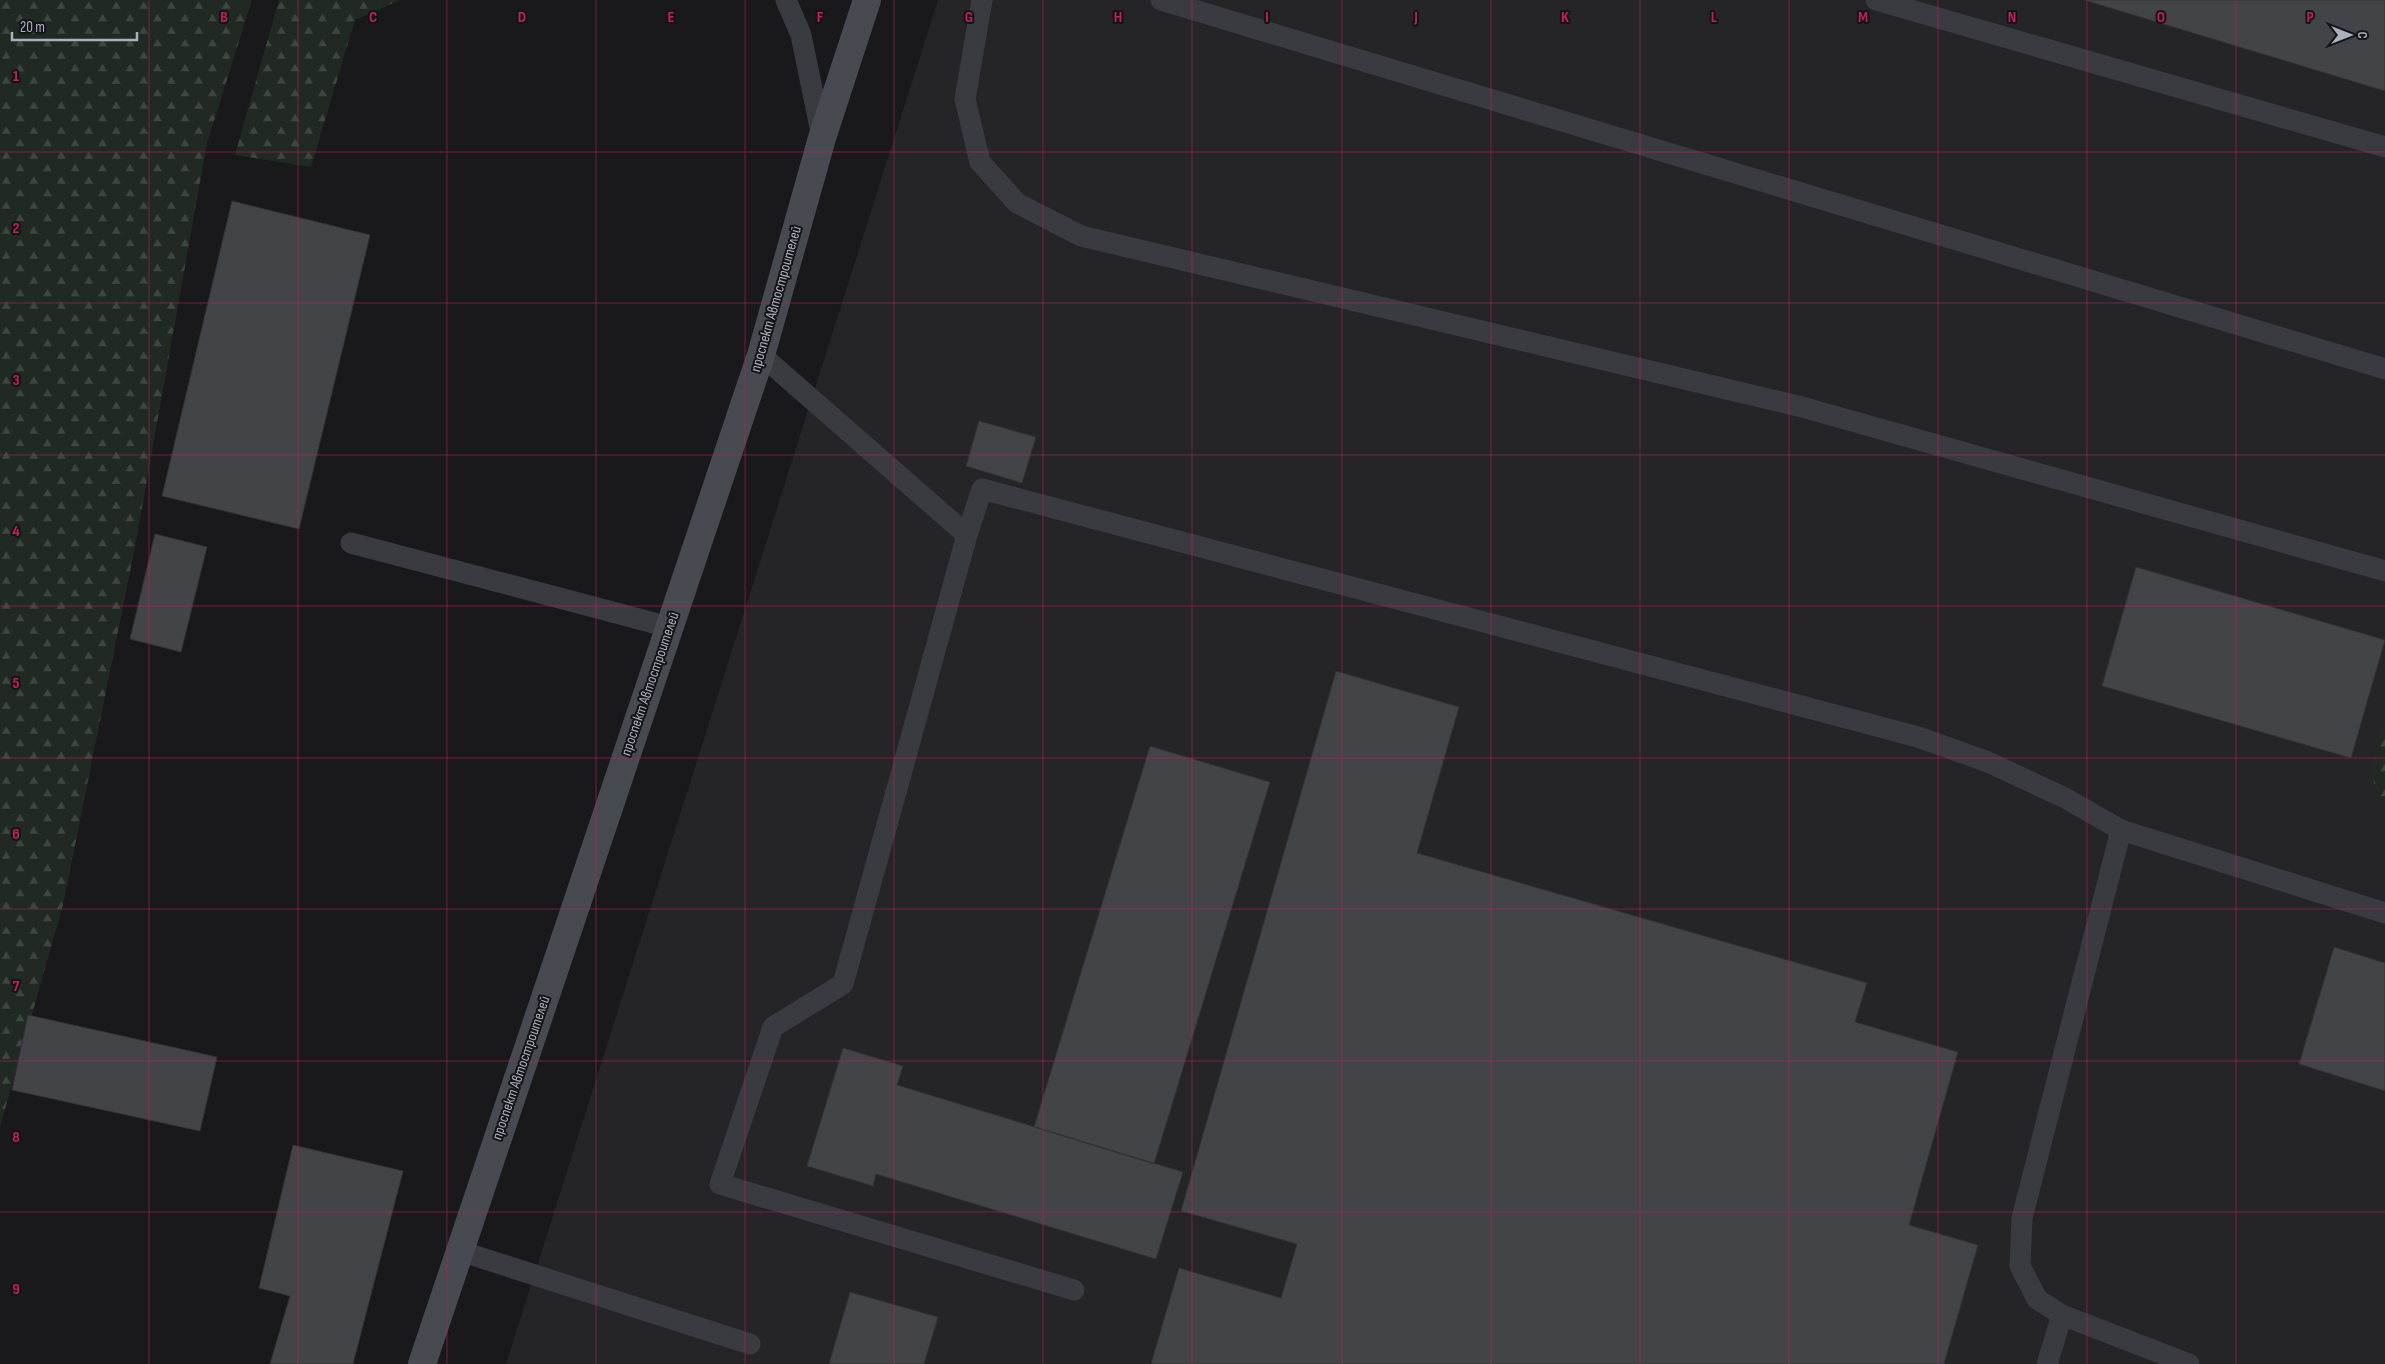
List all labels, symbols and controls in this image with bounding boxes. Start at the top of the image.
text: B [220,8,228,27]
text: C [369,8,377,27]
text: D [518,8,526,27]
text: E [668,8,675,27]
text: F [817,8,824,27]
text: G [965,8,973,27]
text: H [1114,8,1122,27]
text: I [1265,8,1269,27]
text: J [1413,8,1418,27]
text: K [1561,8,1569,27]
text: L [1711,8,1718,27]
text: M [1858,8,1868,27]
text: N [2008,8,2016,27]
text: O [2157,8,2165,27]
text: P [2306,8,2314,27]
scale bar [12,10,138,42]
north arrow [2325,10,2375,60]
text: 20 m [20,18,45,37]
text: С [2354,31,2371,39]
text: 1 [13,67,20,86]
text: 2 [12,219,20,238]
street label: проспект Автостроителей [746,224,806,374]
text: 3 [12,371,20,390]
text: 4 [12,522,20,541]
street label: проспект Автостроителей [616,610,684,758]
text: 5 [12,674,20,693]
text: 6 [12,825,20,844]
text: 7 [13,977,20,996]
street label: проспект Автостроителей [487,994,555,1142]
text: 8 [12,1128,20,1147]
text: 9 [12,1280,20,1299]

